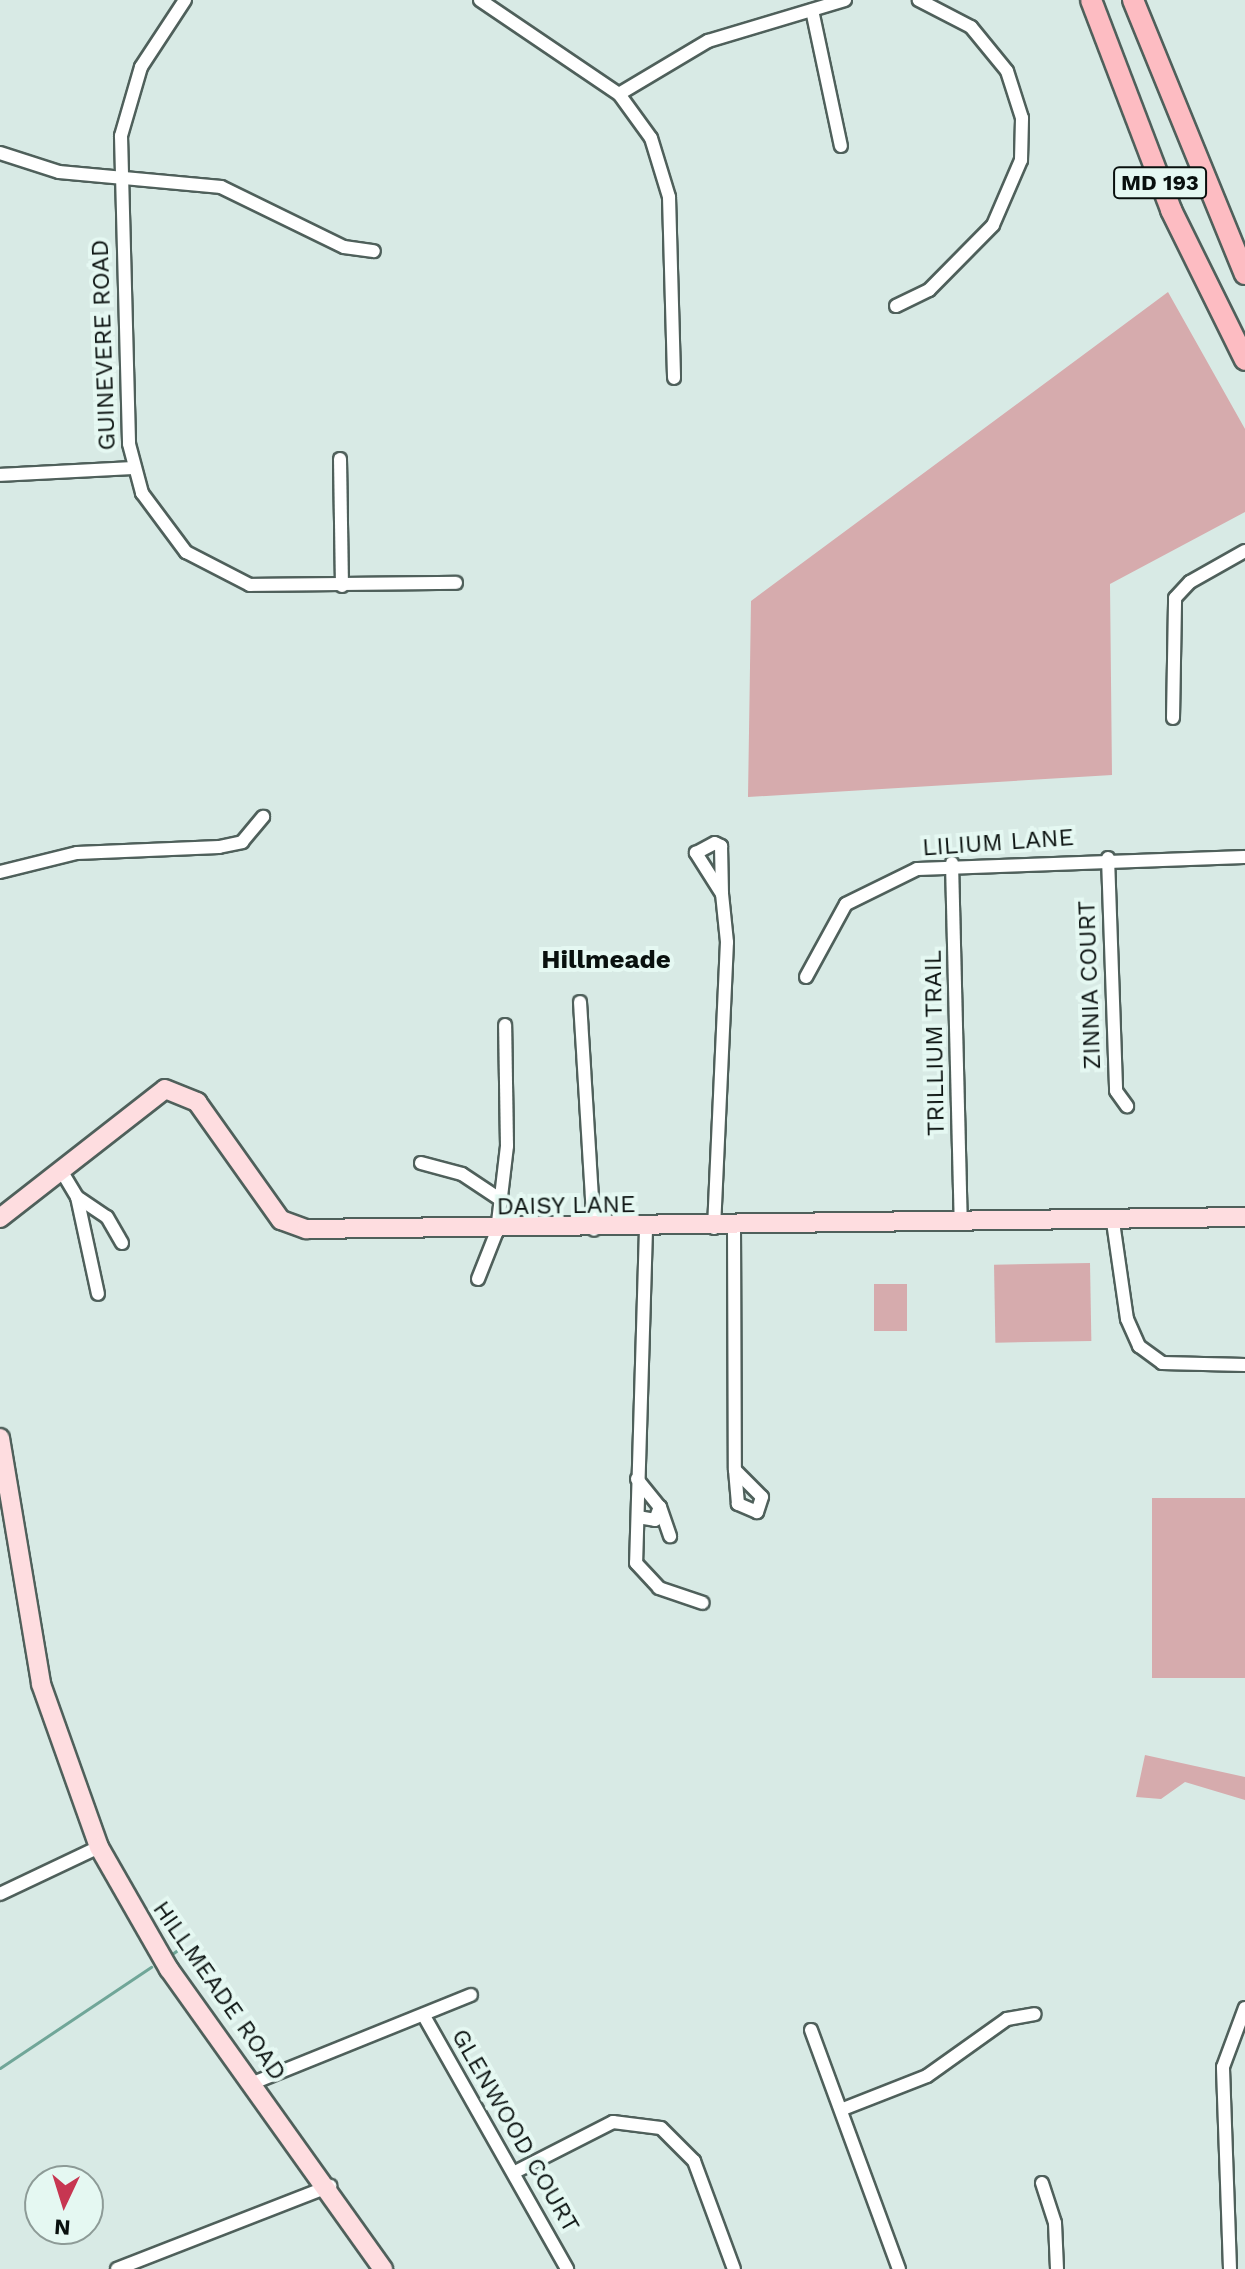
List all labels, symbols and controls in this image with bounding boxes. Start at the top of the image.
road number: MD 193 [1112,165,1208,201]
street label: GUINEVERE ROAD [86,239,122,451]
street label: LILIUM LANE [921,823,1075,863]
street label: ZINNIA COURT [1073,900,1107,1070]
district label: Hillmeade [541,944,671,976]
street label: TRILLIUM TRAIL [919,949,951,1137]
street label: DAISY LANE [496,1190,636,1222]
street label: HILLMEADE ROAD [146,1896,292,2086]
street label: GLENWOOD COURT [445,2024,585,2238]
north arrow [24,2165,104,2245]
text: N [53,2214,71,2240]

